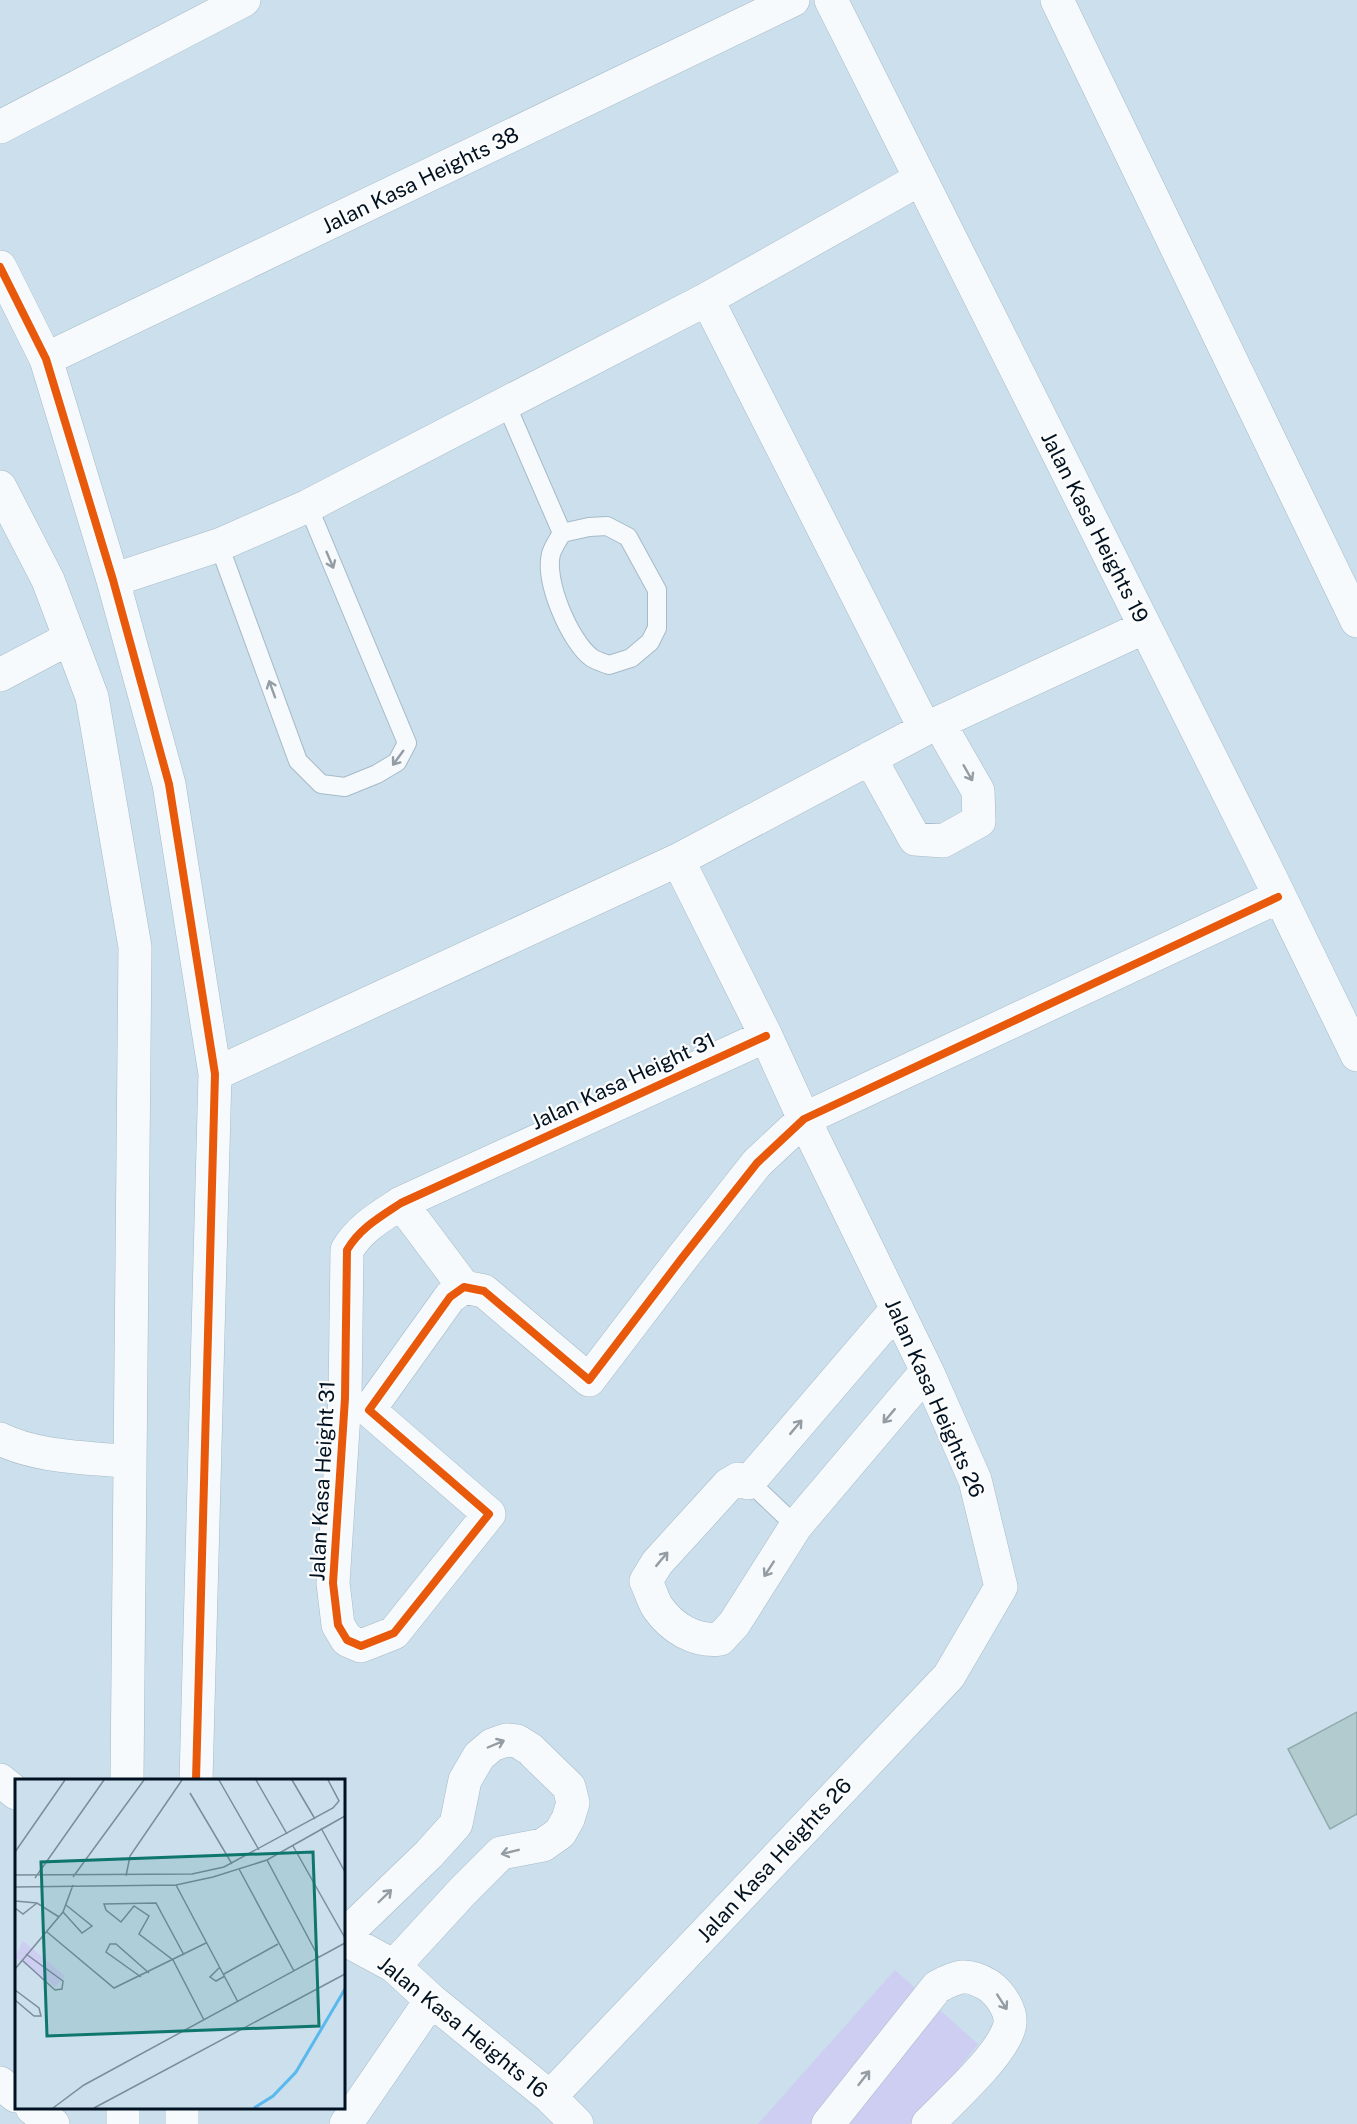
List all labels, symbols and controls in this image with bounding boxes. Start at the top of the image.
street label: Jalan Kasa Heights 38 [317,121,523,239]
street label: Jalan Kasa Heights 19 [1036,427,1154,627]
one-way arrow [325,550,336,569]
one-way arrow [265,680,276,699]
one-way arrow [392,749,404,765]
one-way arrow [962,764,974,781]
street label: Jalan Kasa Height 31 [527,1027,719,1135]
street label: Jalan Kasa Heights 26 [880,1295,990,1501]
street label: Jalan Kasa Height 31 [304,1380,340,1582]
one-way arrow [882,1408,896,1423]
one-way arrow [789,1420,803,1435]
one-way arrow [655,1551,668,1567]
one-way arrow [763,1560,775,1577]
one-way arrow [487,1738,505,1750]
street label: Jalan Kasa Heights 26 [692,1773,856,1947]
inset map [15,1779,345,2109]
one-way arrow [501,1846,520,1858]
one-way arrow [378,1888,393,1903]
street label: Jalan Kasa Heights 16 [373,1951,553,2103]
one-way arrow [996,1993,1009,2010]
one-way arrow [858,2070,871,2086]

